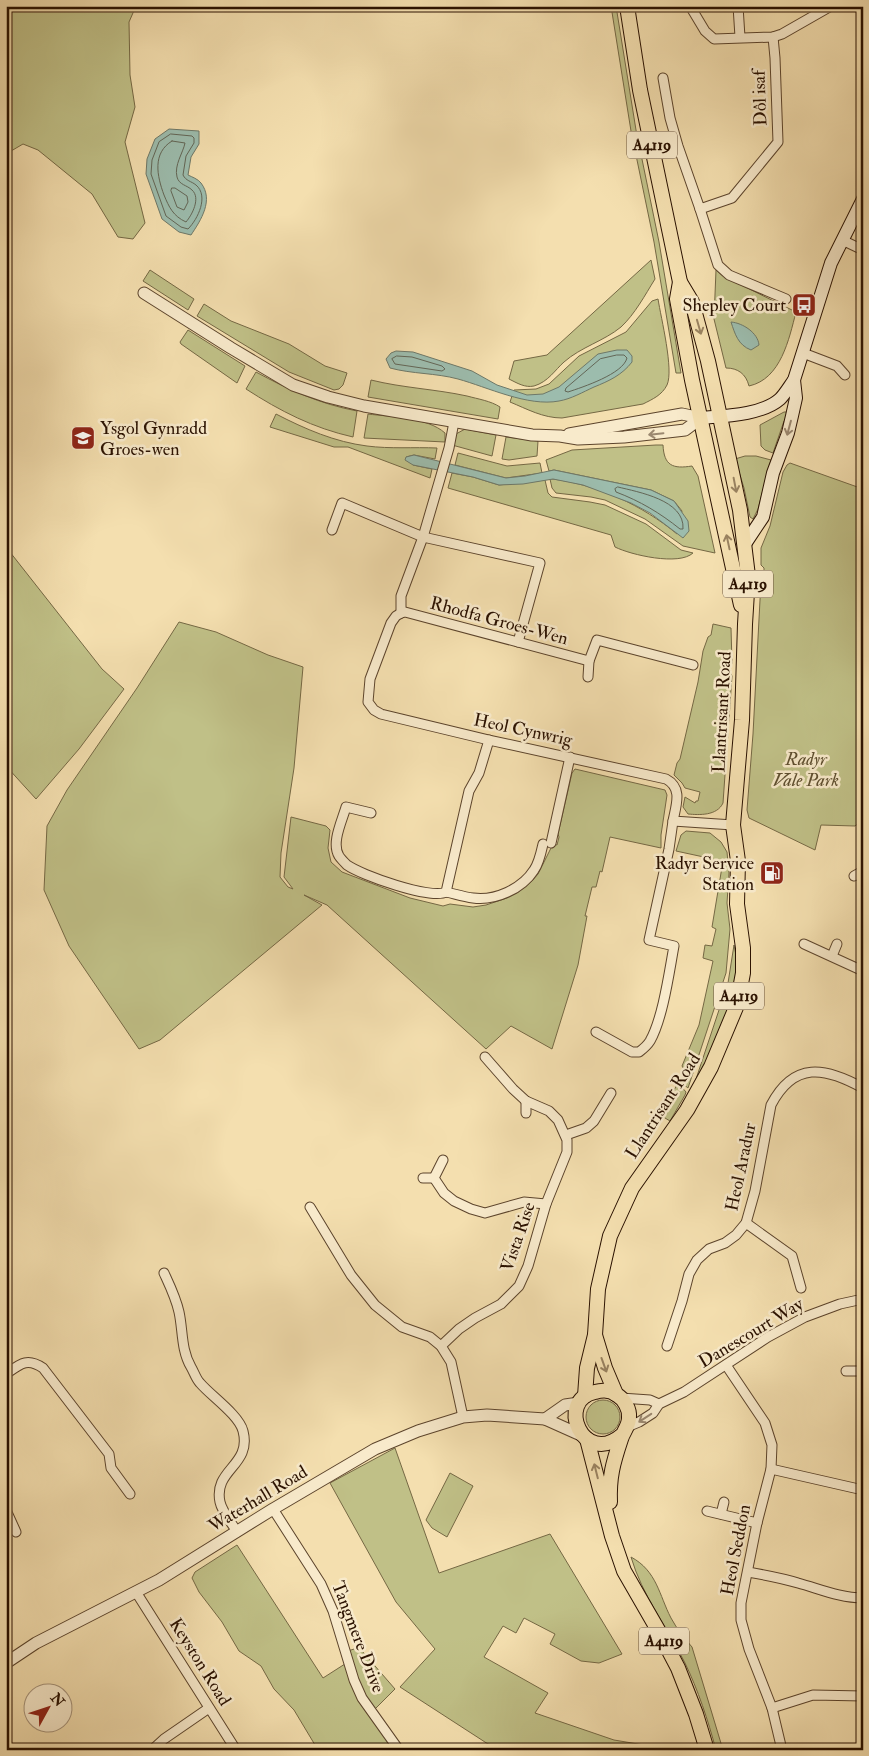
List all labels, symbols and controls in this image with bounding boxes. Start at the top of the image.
street label: Dôl isaf [747,67,772,126]
road number: A4119 [627,132,677,158]
bus stop icon: Shepley Court [791,292,817,318]
place label: Shepley Court [683,294,786,317]
one-way arrow [694,319,704,335]
place label: Ysgol Gynradd Groes-wen [100,417,207,461]
one-way arrow [783,419,793,435]
school or university icon: Ysgol Gynradd Groes-wen [70,425,96,451]
one-way arrow [649,429,665,439]
one-way arrow [730,477,740,493]
one-way arrow [723,535,732,551]
road number: A4119 [723,570,773,598]
street label: Rhodfa Groes-Wen [427,591,571,651]
street label: Llantrisant Road [707,651,737,773]
street label: Heol Cynwrig [471,708,576,752]
park label: Radyr Vale Park [773,748,839,792]
place label: Radyr Service Station [655,852,754,896]
fuel station icon: Radyr Service Station [759,860,785,886]
road number: A4119 [714,982,764,1009]
street label: Llantrisant Road [620,1049,706,1163]
street label: Heol Aradur [720,1121,762,1213]
street label: Vista Rise [495,1199,541,1275]
street label: Danescourt Way [694,1292,809,1373]
one-way arrow [600,1356,609,1372]
one-way arrow [638,1413,652,1423]
street label: Waterhall Road [203,1460,312,1538]
one-way arrow [591,1464,600,1480]
street label: Heol Seddon [716,1503,756,1597]
street label: Tangmere Drive [326,1578,390,1696]
street label: Keyston Road [164,1614,236,1710]
road number: A4119 [639,1628,689,1654]
north arrow [22,1684,72,1734]
text: N [46,1689,68,1711]

